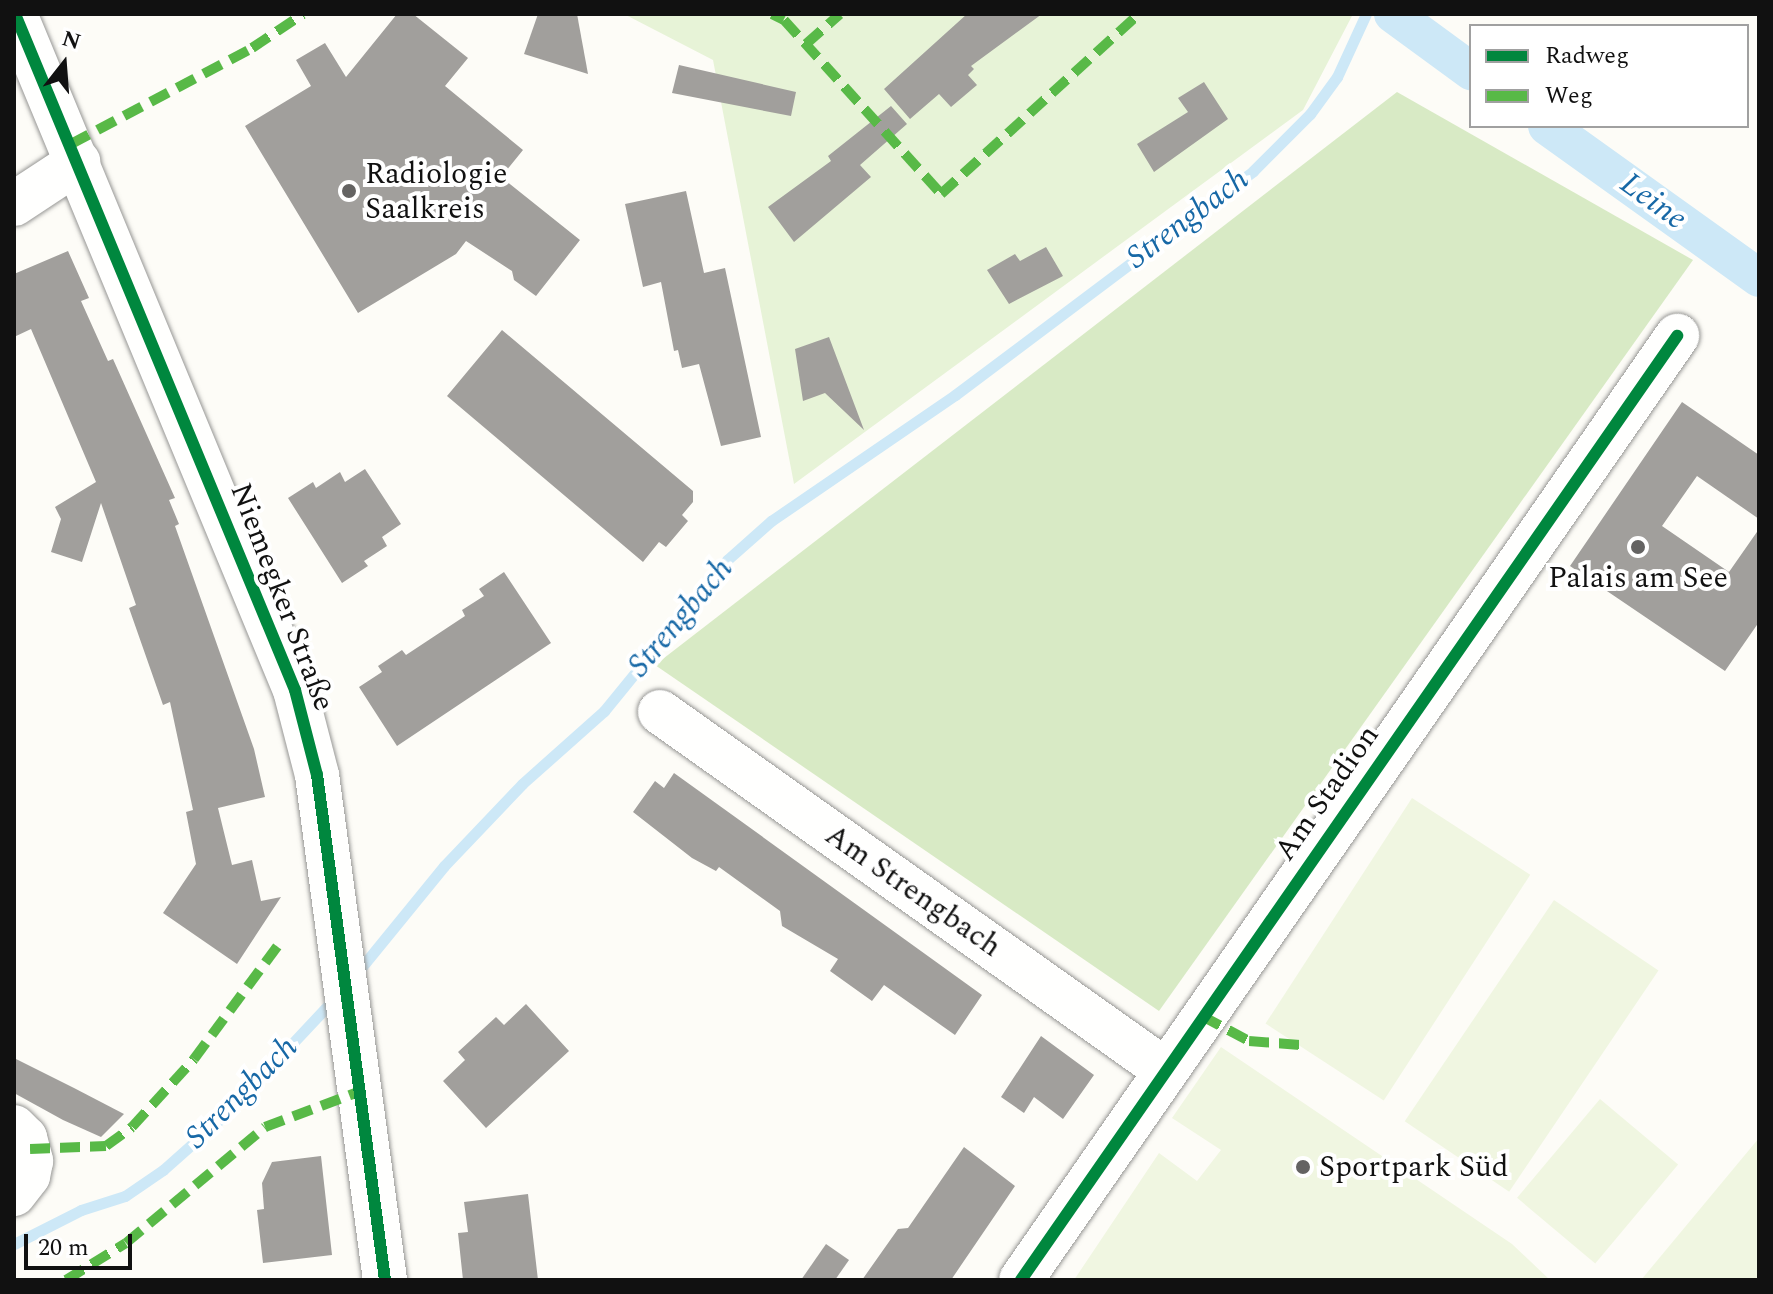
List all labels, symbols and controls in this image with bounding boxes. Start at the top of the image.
text: N [58,22,85,59]
north arrow [24,24,104,104]
legend [1469,24,1749,128]
text: Radweg [1545,38,1629,74]
text: Weg [1545,78,1593,114]
place label: Radiologie Saalkreis [365,156,507,226]
water label: Strengbach [1119,161,1257,277]
water label: Leine [1612,165,1694,239]
marker: Radiologie Saalkreis [340,182,358,200]
street label: Niemegker Straße [222,478,342,716]
marker: Palais am See [1629,538,1647,556]
water label: Strengbach [620,551,742,685]
place label: Palais am See [1548,560,1728,596]
street label: Am Stadion [1267,718,1387,868]
street label: Am Strengbach [818,817,1008,965]
water label: Strengbach [178,1029,306,1157]
place label: Sportpark Süd [1319,1149,1509,1185]
marker: Sportpark Süd [1294,1158,1312,1176]
scale bar [28,1218,136,1268]
text: 20 m [38,1230,89,1266]

